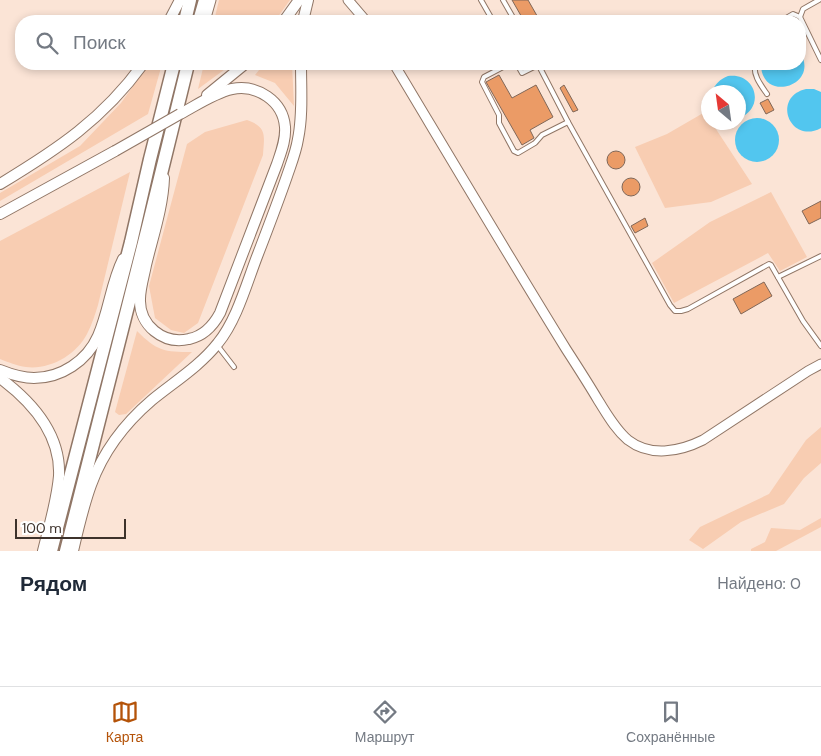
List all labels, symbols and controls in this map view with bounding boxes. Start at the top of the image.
search box [15,15,806,70]
icon: search [33,29,61,57]
text: Поиск [73,30,126,55]
north arrow [701,85,746,130]
scale bar [15,516,126,539]
text: 100 m [22,519,62,537]
text: Рядом [20,570,87,598]
text: Найдено: 0 [717,573,801,594]
tab: Карта [106,698,143,746]
tab: Маршрут [355,698,414,746]
tab: Сохранённые [626,698,715,746]

